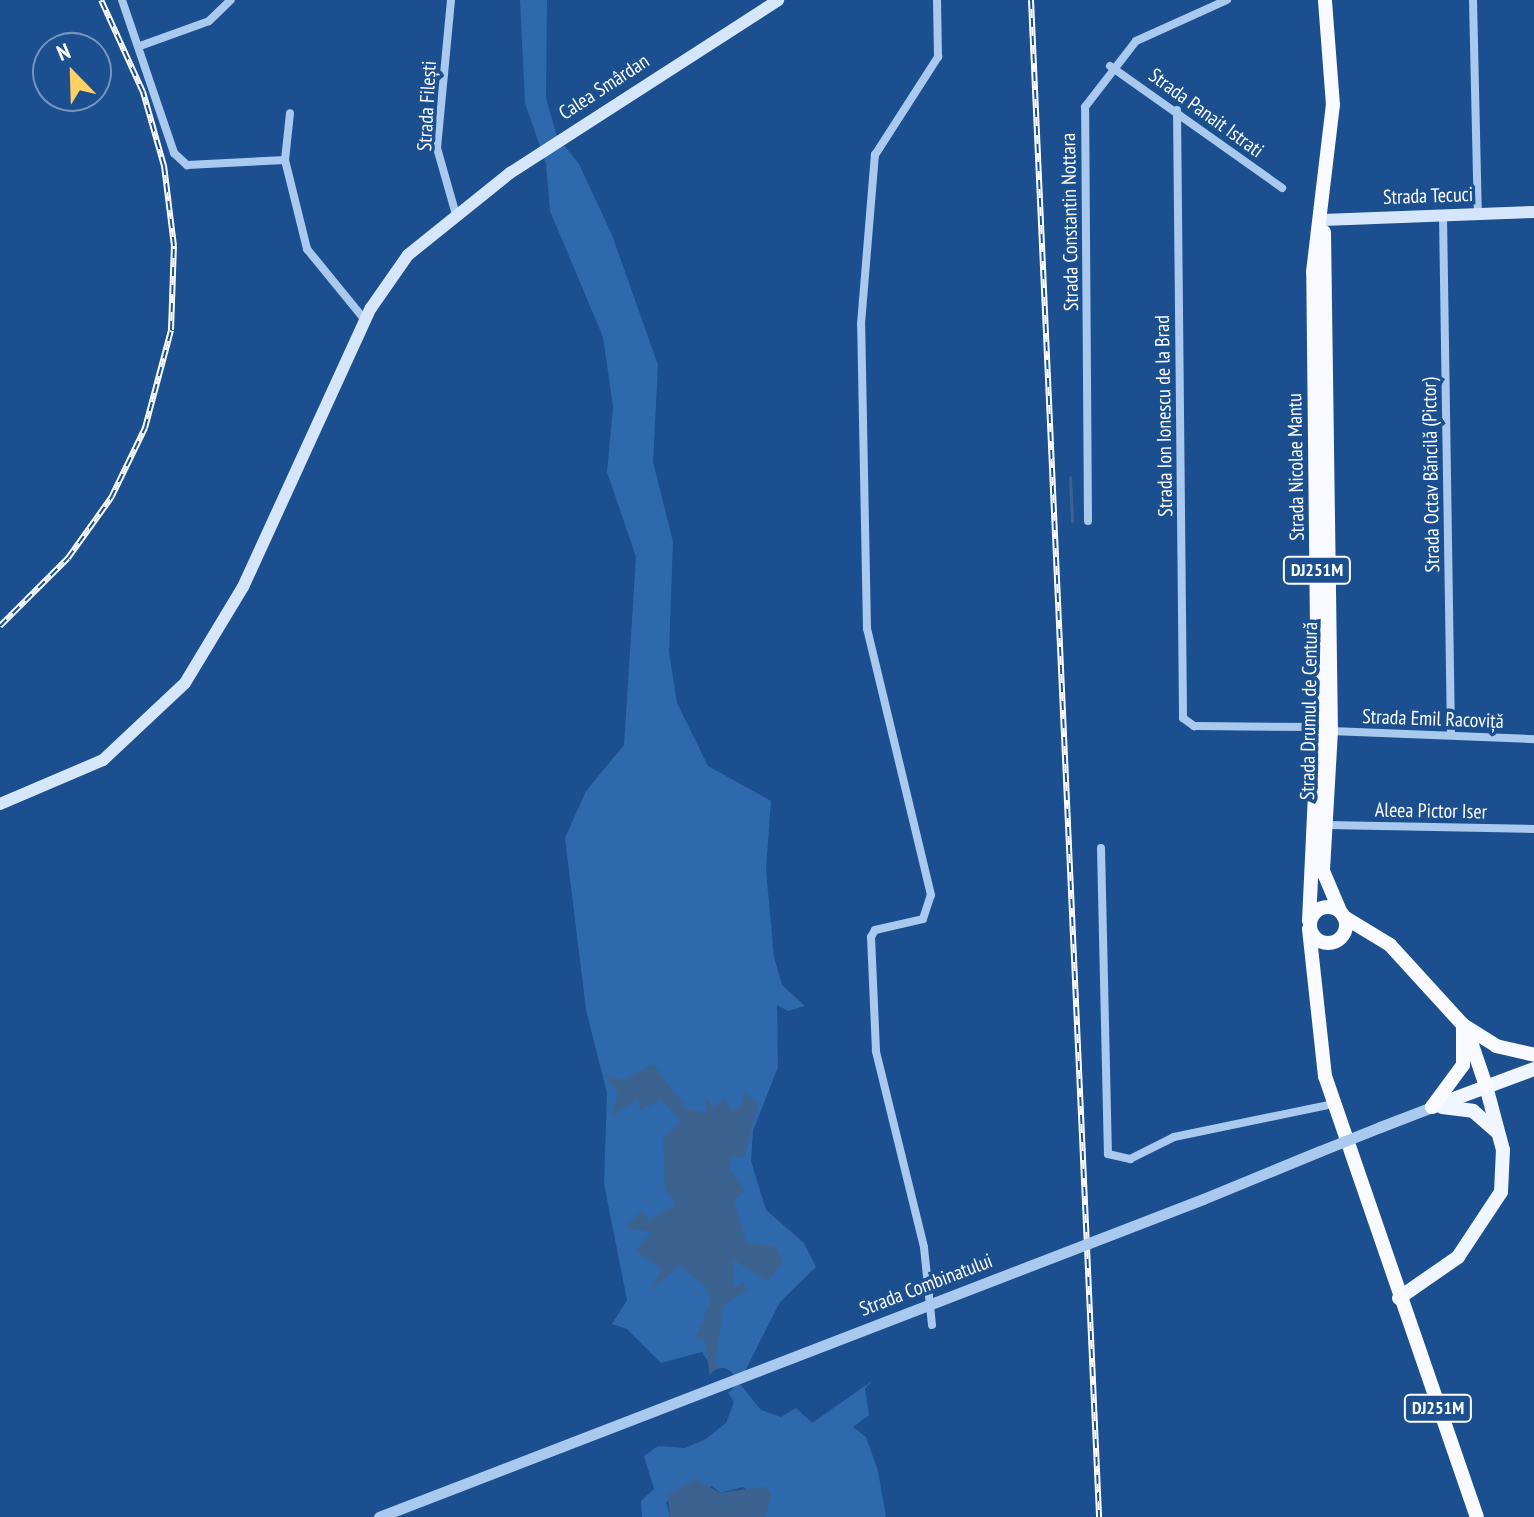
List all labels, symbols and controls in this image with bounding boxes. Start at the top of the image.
north arrow [32,32,112,112]
text: N [52,37,74,67]
street label: Calea Smârdan [554,49,654,125]
street label: Strada Filești [413,60,441,152]
street label: Strada Panait Istrati [1144,63,1268,163]
street label: Strada Constantin Nottara [1056,133,1084,311]
street label: Strada Tecuci [1382,182,1474,210]
street label: Strada Ion Ionescu de la Brad [1150,315,1178,517]
street label: Strada Octav Băncilă (Pictor) [1417,377,1445,573]
street label: Strada Nicolae Mantu [1283,393,1309,541]
road number: DJ251M [1281,556,1353,584]
street label: Strada Drumul de Centură [1295,622,1323,800]
street label: Strada Emil Racoviță [1362,705,1504,733]
street label: Aleea Pictor Iser [1375,798,1487,824]
street label: Strada Combinatului [856,1249,996,1321]
road number: DJ251M [1402,1394,1474,1422]

